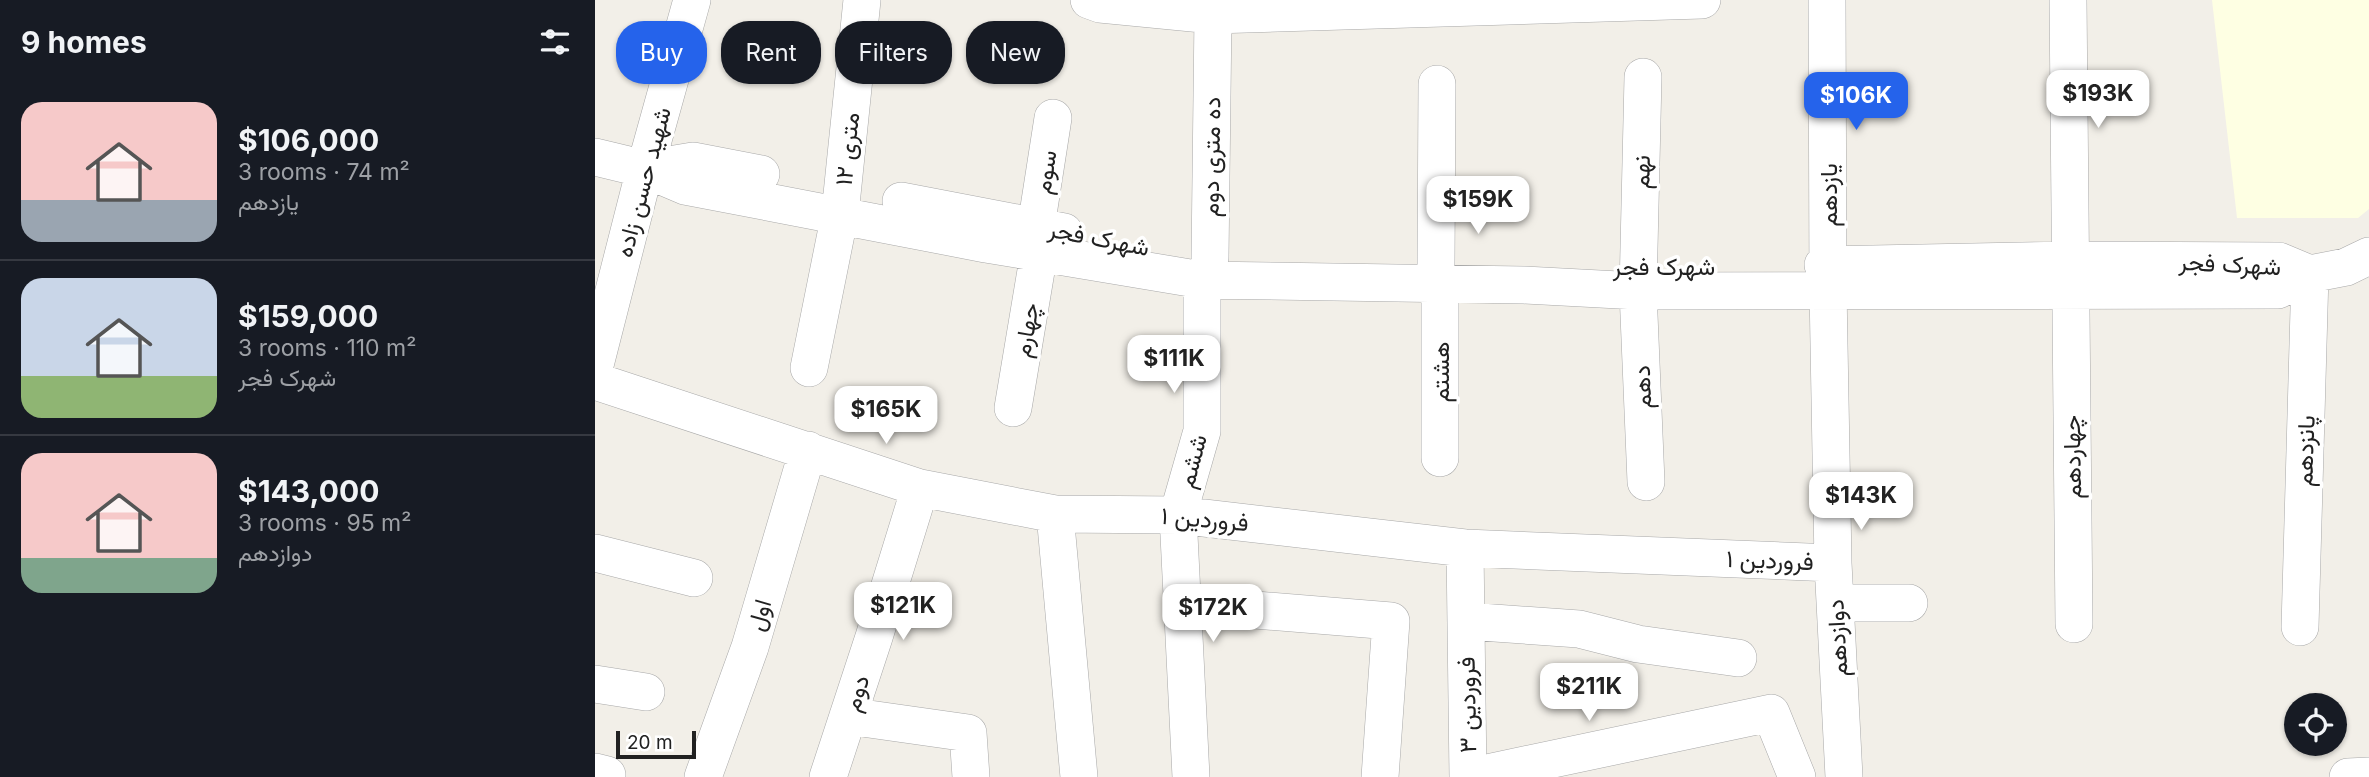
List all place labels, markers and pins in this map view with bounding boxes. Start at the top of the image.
pin: $193K [2049,71,2147,130]
pin: $106K [1807,72,1905,132]
pin: $159K [1429,176,1527,236]
pin: $111K [1125,336,1223,395]
pin: $165K [837,386,935,446]
pin: $143K [1812,472,1910,532]
pin: $121K [854,582,952,642]
pin: $172K [1164,584,1262,644]
pin: $211K [1540,664,1638,723]

